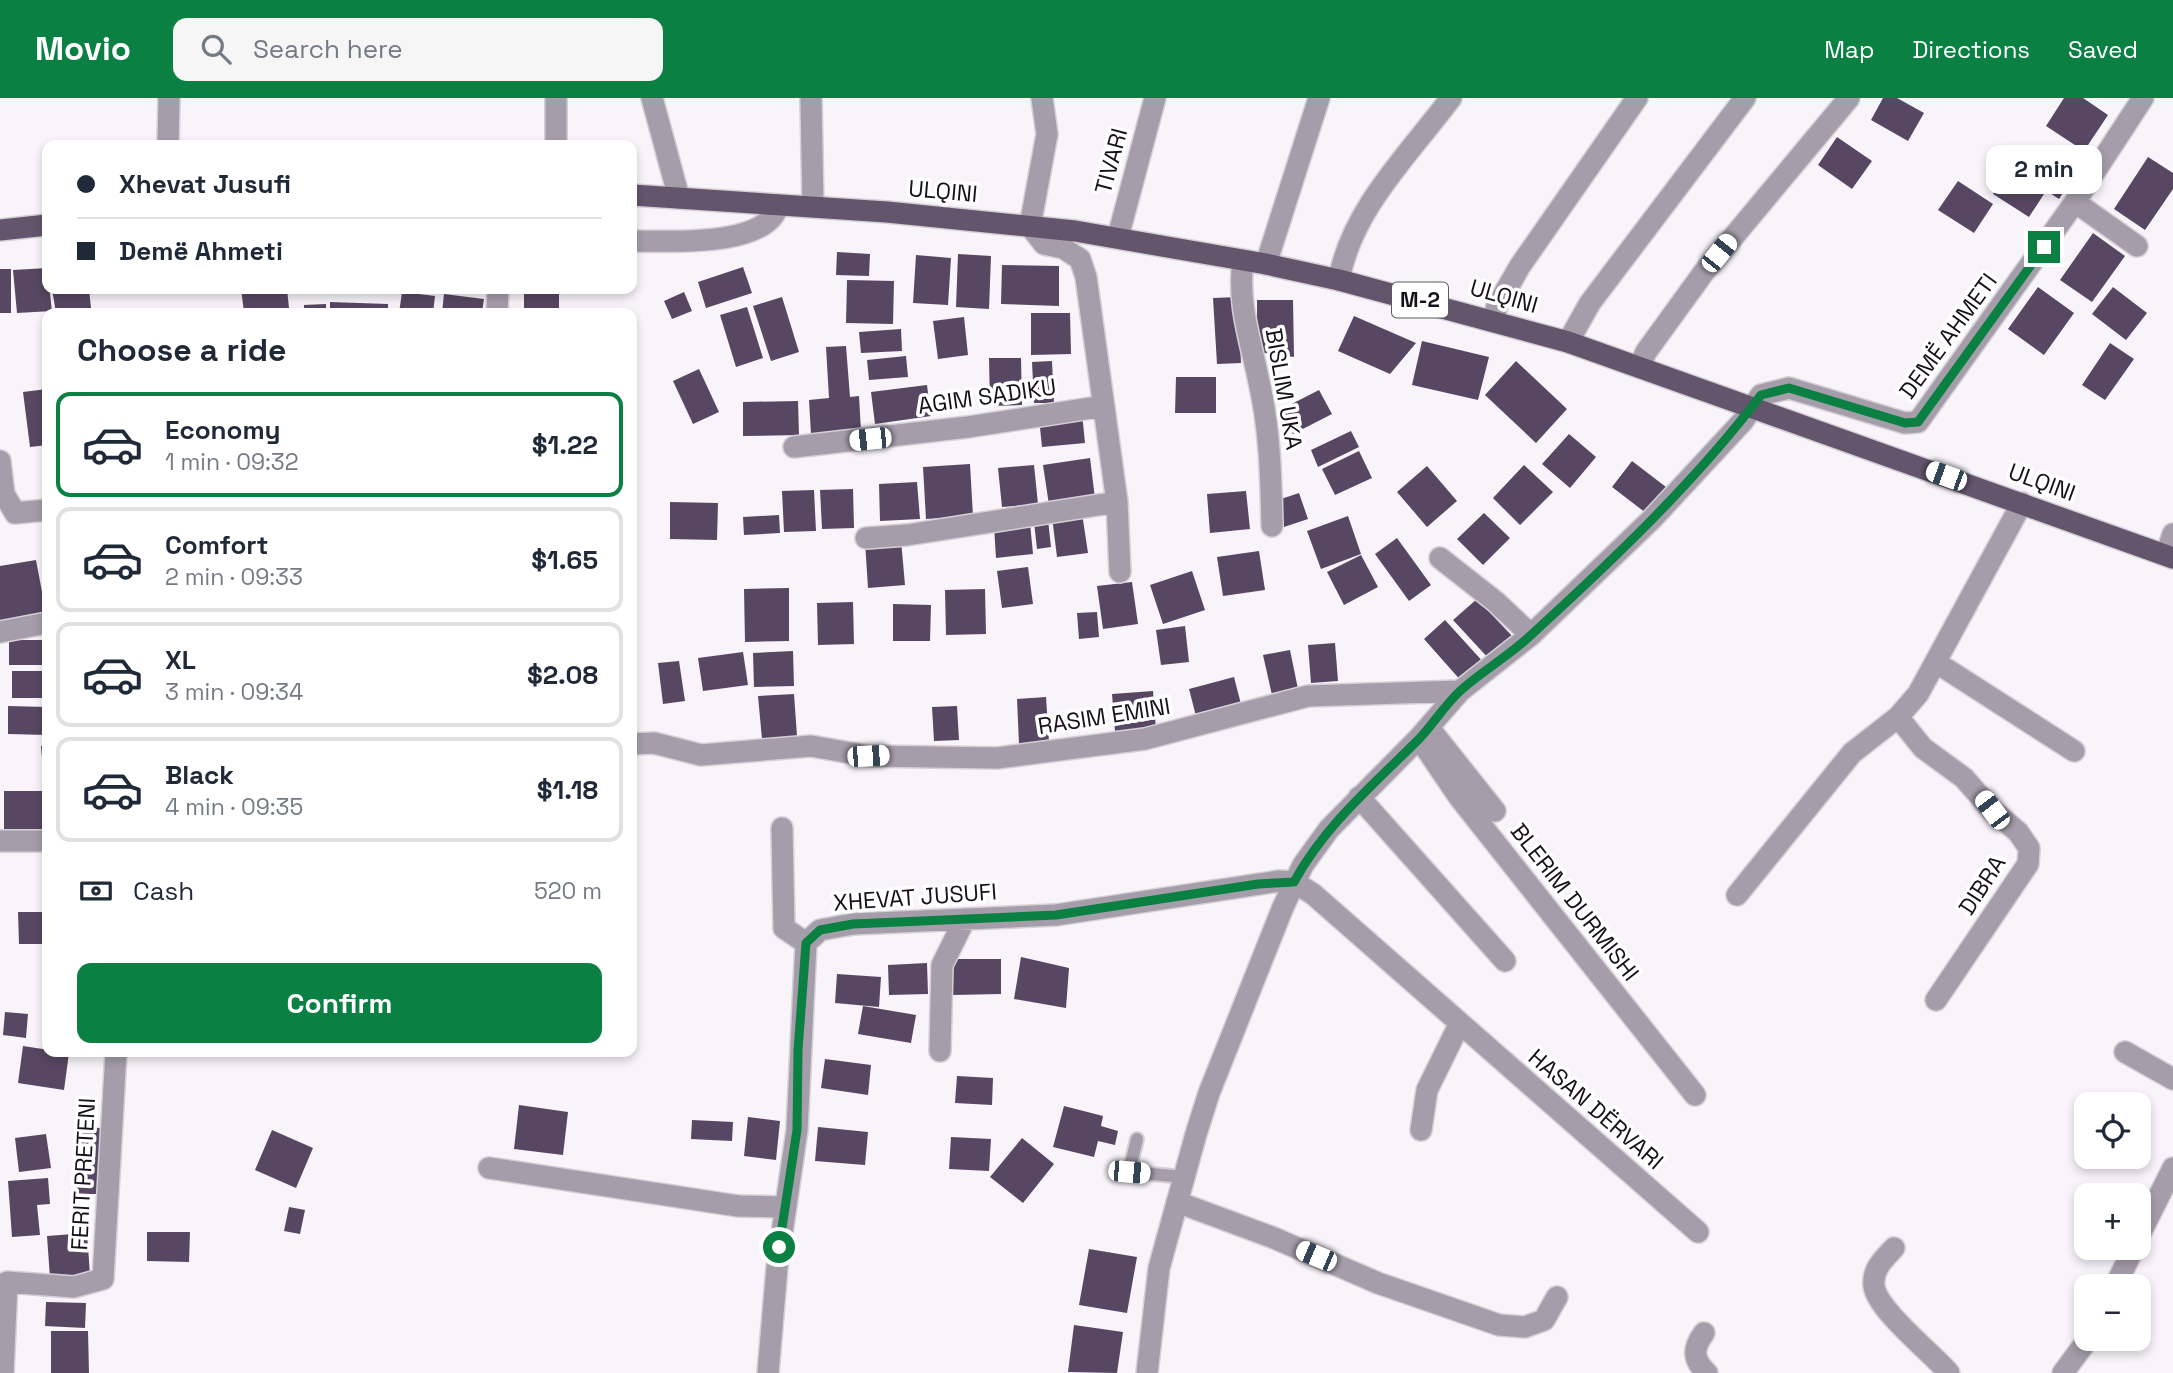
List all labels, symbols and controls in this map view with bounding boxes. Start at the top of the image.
search box [173,18,663,81]
text: Movio [35,28,131,70]
icon: search [197,30,235,68]
text: Search here [253,32,403,66]
text: Map [1824,34,1874,65]
text: Directions [1912,34,2030,65]
text: Saved [2068,34,2138,65]
street label: TIVARI [1088,125,1134,197]
callout: 2 min [1986,145,2102,194]
text: 2 min [2014,154,2074,184]
text: Xhevat Jusufi [119,167,291,201]
street label: ULQINI [907,173,979,209]
car [1698,230,1741,276]
route end [2028,231,2060,263]
text: Demë Ahmeti [119,234,283,268]
street label: DEMË AHMETI [1892,267,2004,405]
street label: ULQINI [1467,272,1541,320]
road number: M-2 [1392,282,1448,318]
street label: BISLIM UKA [1259,326,1309,452]
text: Choose a ride [77,330,287,370]
street label: AGIM SADIKU [916,371,1058,421]
icon: car [81,413,144,476]
text: Economy [165,413,281,447]
car [849,426,892,452]
text: $1.22 [532,428,598,462]
text: 1 min · 09:32 [165,447,299,477]
street label: ULQINI [2004,456,2080,508]
car [1923,459,1970,493]
icon: car [81,528,144,591]
text: Comfort [165,528,268,562]
text: $1.65 [531,543,598,577]
text: 2 min · 09:33 [165,562,303,592]
icon: car [81,643,144,706]
text: XL [165,643,196,677]
text: $2.08 [527,658,598,692]
text: 3 min · 09:34 [165,677,303,707]
street label: RASIM EMINI [1036,691,1172,741]
car [847,744,890,768]
icon: car [81,758,144,821]
text: Black [165,758,234,792]
text: $1.18 [537,773,598,807]
car [1971,787,2014,833]
text: 4 min · 09:35 [165,792,303,822]
street label: BLERIM DURMISHI [1504,817,1646,987]
street label: DIBRA [1952,850,2012,920]
icon: cash [77,872,115,910]
text: Cash [133,874,194,908]
text: 520 m [534,876,602,906]
street label: XHEVAT JUSUFI [832,876,998,918]
button: Confirm [77,963,602,1043]
street label: HASAN DËRVARI [1522,1042,1670,1176]
map controls [2074,1092,2151,1351]
button: locate [2074,1092,2151,1169]
street label: FERIT PRETENI [64,1097,102,1251]
car [1108,1160,1151,1184]
button: + [2074,1183,2151,1260]
route start [763,1231,795,1263]
car [1293,1238,1340,1274]
button: − [2074,1274,2151,1351]

